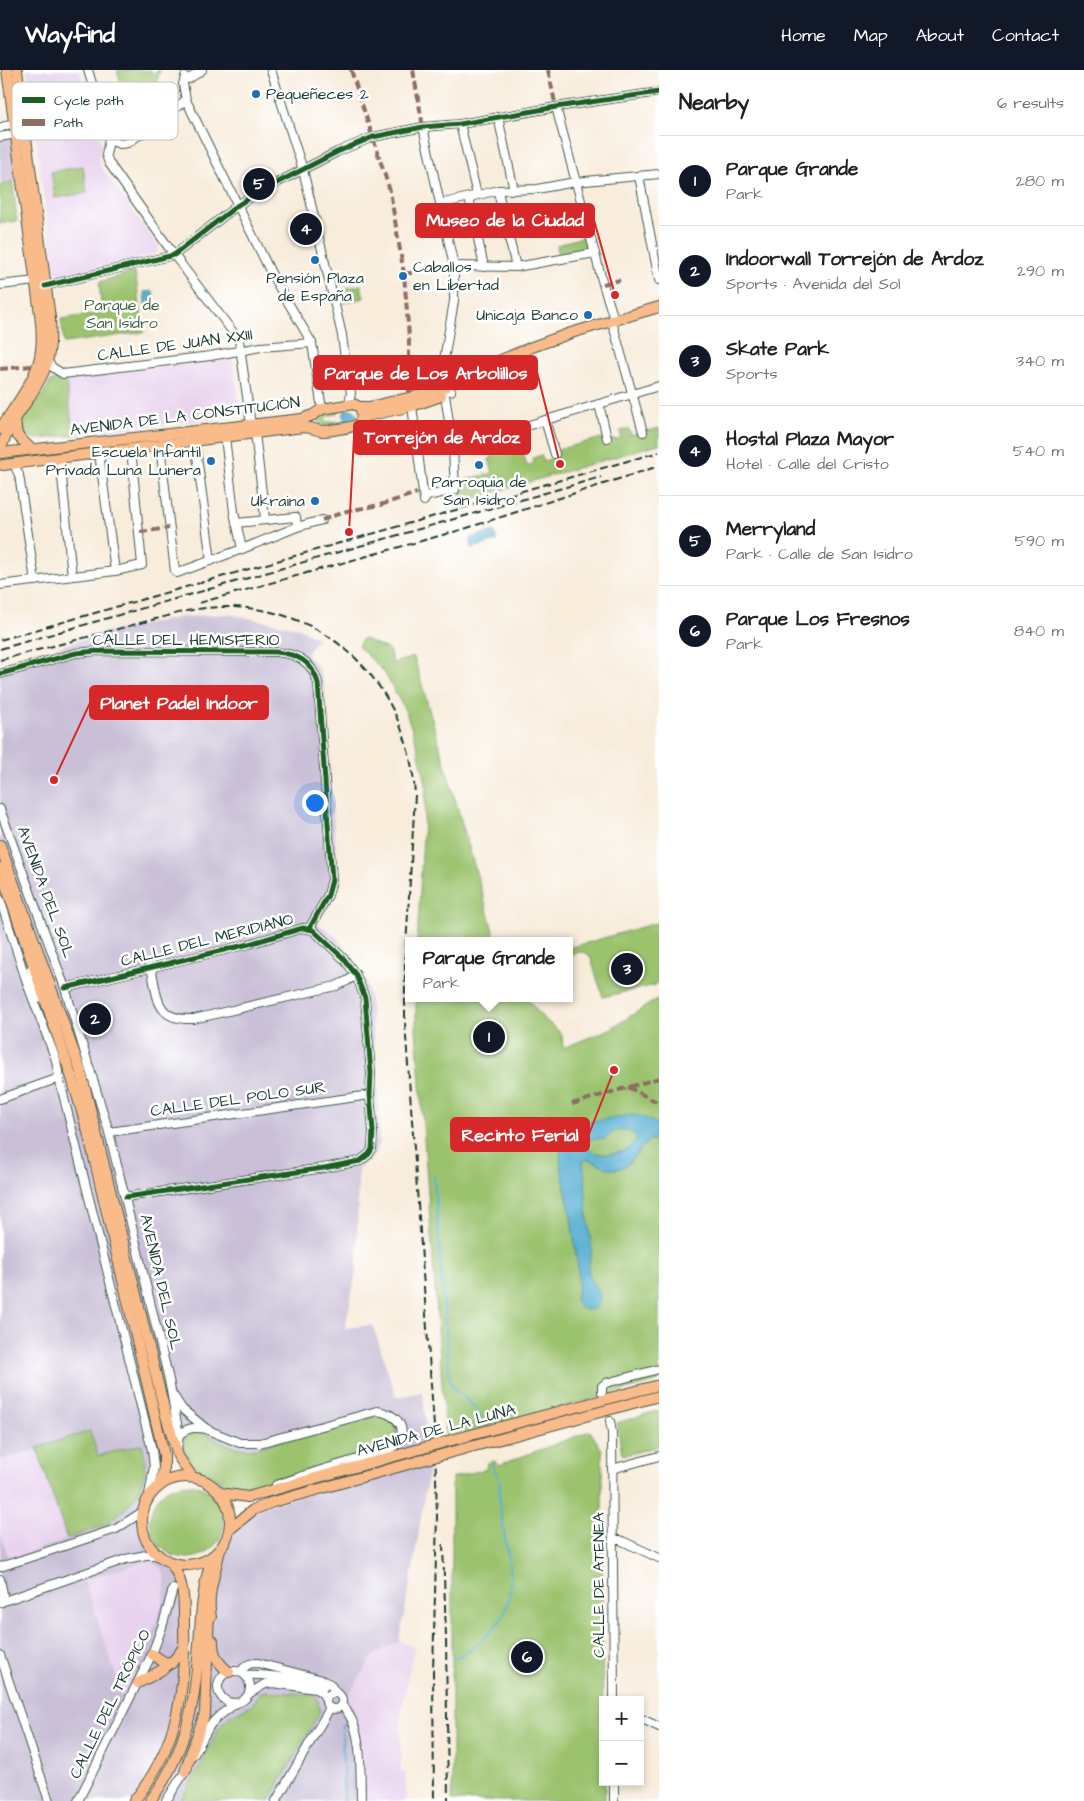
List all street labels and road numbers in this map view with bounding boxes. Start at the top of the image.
street label: CALLE DE JUAN XXIII [96,323,254,367]
street label: AVENIDA DE LA CONSTITUCIÓN [69,391,301,441]
street label: CALLE DEL HEMISFERIO [92,629,280,651]
street label: AVENIDA DEL SOL [12,823,80,961]
street label: CALLE DEL MERIDIANO [118,908,296,972]
street label: CALLE DEL POLO SUR [149,1076,327,1122]
street label: AVENIDA DEL SOL [135,1212,187,1352]
street label: AVENIDA DE LA LUNA [354,1398,518,1462]
street label: CALLE DE ATENEA [588,1512,610,1658]
street label: CALLE DEL TRÓPICO [64,1625,156,1782]

